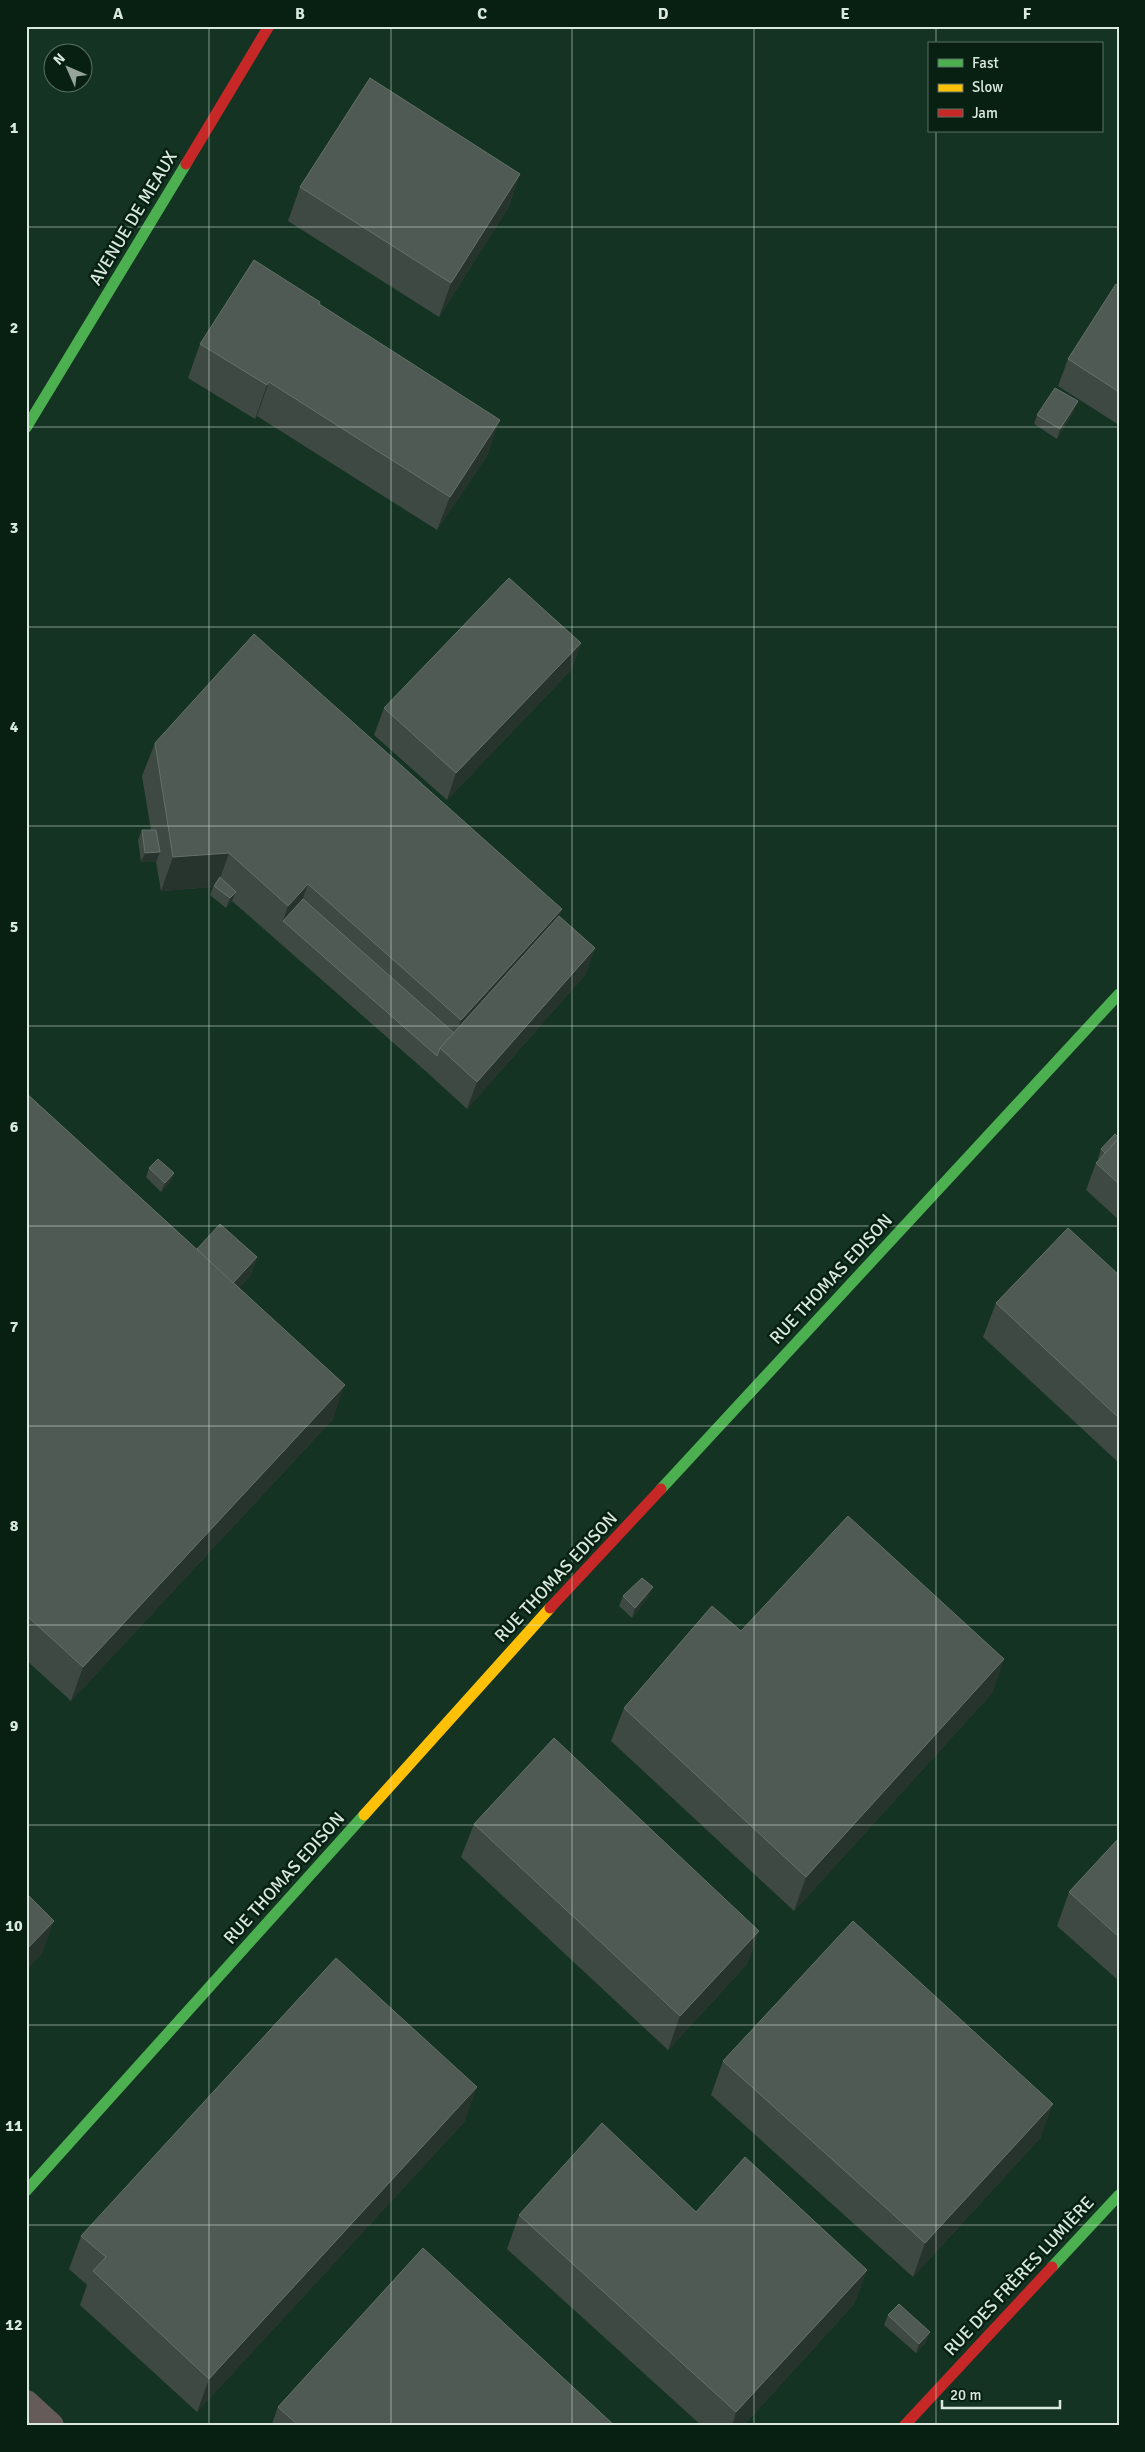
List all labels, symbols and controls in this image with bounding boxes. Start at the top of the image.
text: A [113,4,124,24]
text: B [295,4,305,24]
text: C [477,4,487,24]
text: D [658,4,669,24]
text: E [840,4,850,24]
text: F [1023,4,1032,24]
north arrow [42,42,92,92]
legend [928,42,1102,132]
text: N [50,50,69,69]
text: Fast [972,54,999,72]
text: Slow [972,78,1003,96]
text: Jam [972,104,998,122]
text: 1 [10,118,19,138]
street label: AVENUE DE MEAUX [84,147,182,289]
text: 2 [10,318,18,338]
text: 3 [10,518,18,538]
text: 4 [10,717,19,737]
text: 5 [10,917,18,937]
text: 6 [10,1117,19,1137]
street label: RUE THOMAS EDISON [765,1209,897,1349]
text: 7 [10,1317,19,1337]
street label: RUE THOMAS EDISON [490,1507,622,1647]
text: 8 [10,1516,19,1536]
text: 9 [10,1716,19,1736]
street label: RUE THOMAS EDISON [219,1807,349,1949]
text: 10 [5,1916,23,1936]
text: 11 [5,2116,23,2136]
street label: RUE DES FRÈRES LUMIÈRE [939,2192,1099,2360]
text: 12 [5,2315,23,2335]
scale bar [942,2377,1060,2409]
text: 20 m [950,2386,981,2404]

